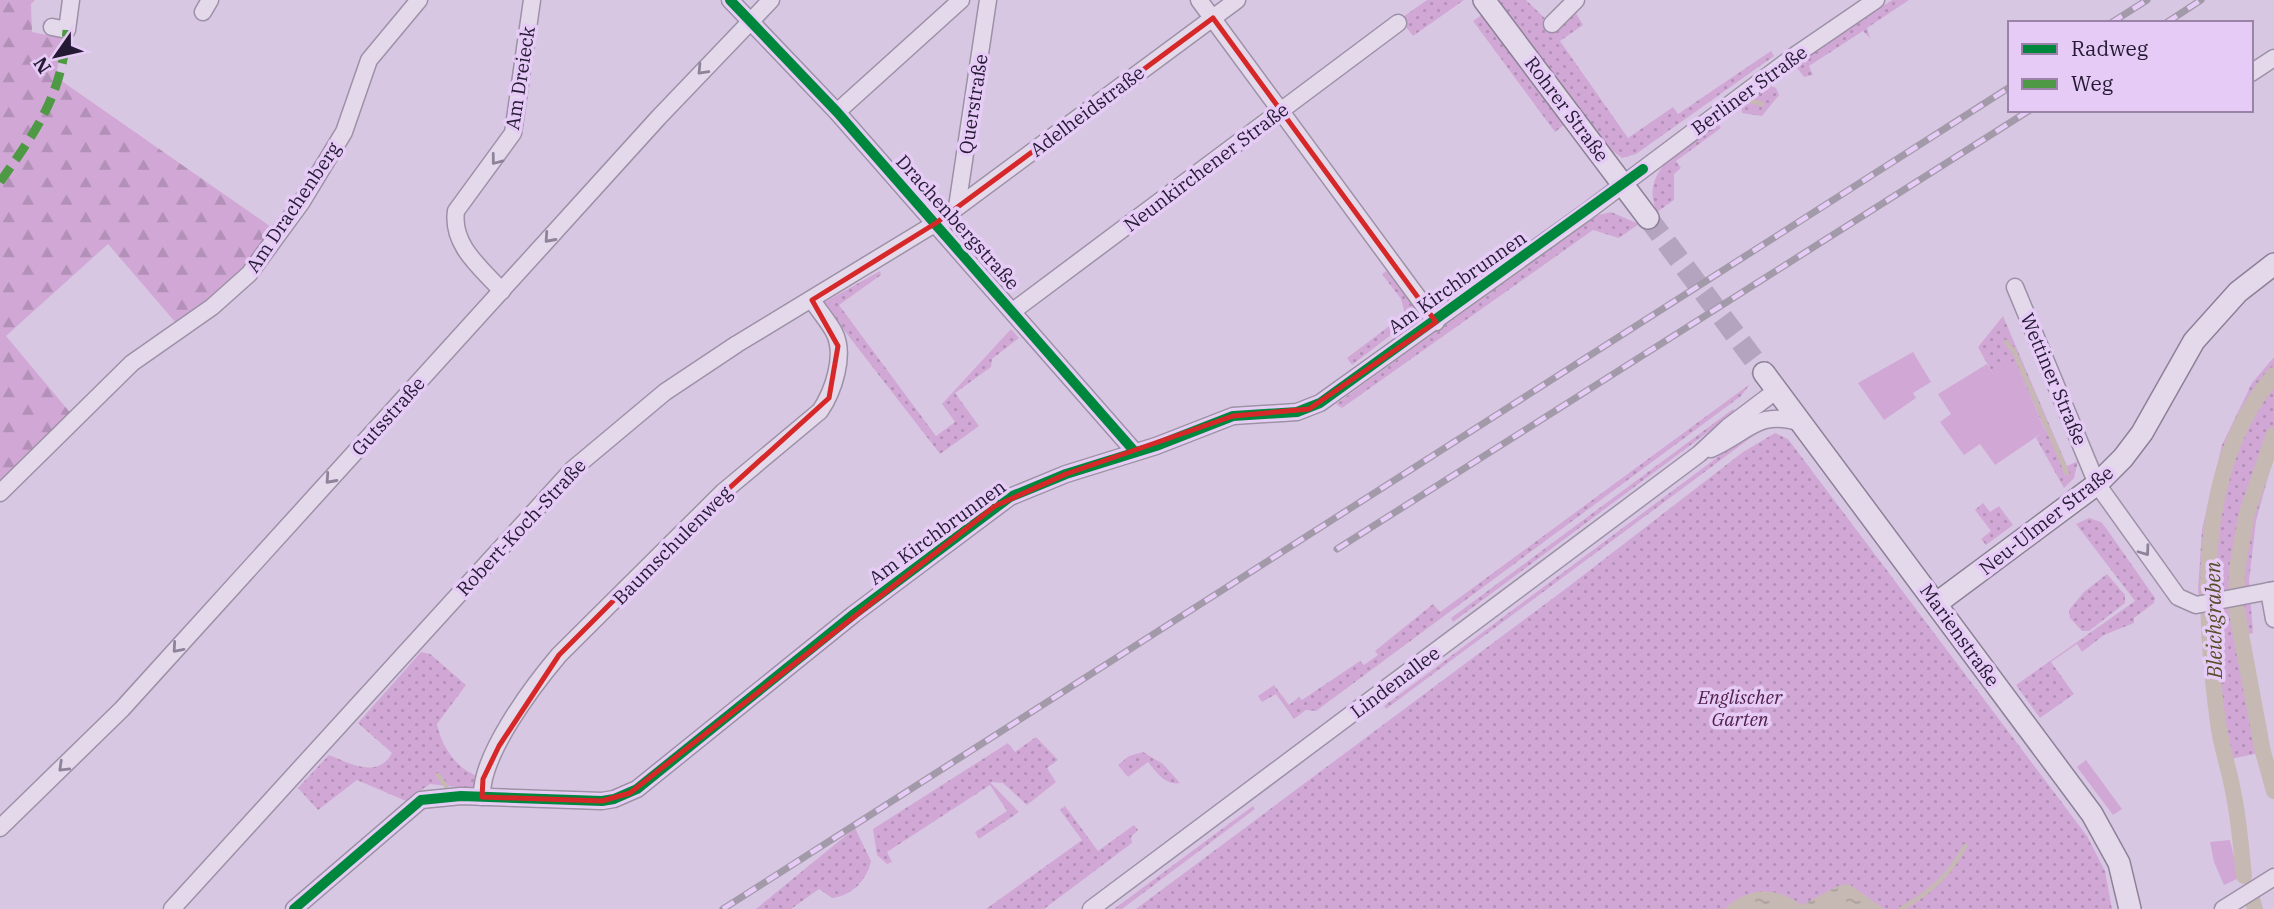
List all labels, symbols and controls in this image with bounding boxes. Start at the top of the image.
north arrow [21,21,91,91]
legend [2008,21,2253,112]
street label: Am Dreieck [500,24,540,132]
text: Radweg [2071,34,2149,62]
street label: Berliner Straße [1686,40,1812,140]
street label: Querstraße [953,52,993,156]
street label: Rohrer Straße [1520,52,1614,166]
text: N [28,53,56,78]
street label: Adelheidstraße [1025,60,1149,162]
one-way arrow [698,62,710,75]
text: Weg [2071,69,2114,97]
street label: Neunkirchener Straße [1119,97,1293,237]
street label: Am Drachenberg [240,137,346,277]
street label: Drachenbergstraße [891,149,1025,295]
one-way arrow [491,152,504,164]
street label: Am Kirchbrunnen [1383,225,1531,339]
one-way arrow [545,230,557,243]
street label: Wettiner Straße [2015,309,2093,449]
street label: Gutsstraße [346,371,430,461]
street label: Robert-Koch-Straße [451,453,591,601]
street label: Neu-Ulmer Straße [1974,460,2118,580]
one-way arrow [326,471,338,484]
street label: Am Kirchbrunnen [864,474,1010,590]
street label: Baumschulenweg [607,480,737,610]
one-way arrow [2137,543,2149,556]
water label: Bleichgraben [2198,561,2228,680]
street label: Marienstraße [1915,579,2005,691]
one-way arrow [173,639,185,652]
street label: Lindenallee [1346,641,1444,723]
park label: Englischer Garten [1697,685,1783,731]
one-way arrow [58,758,71,771]

